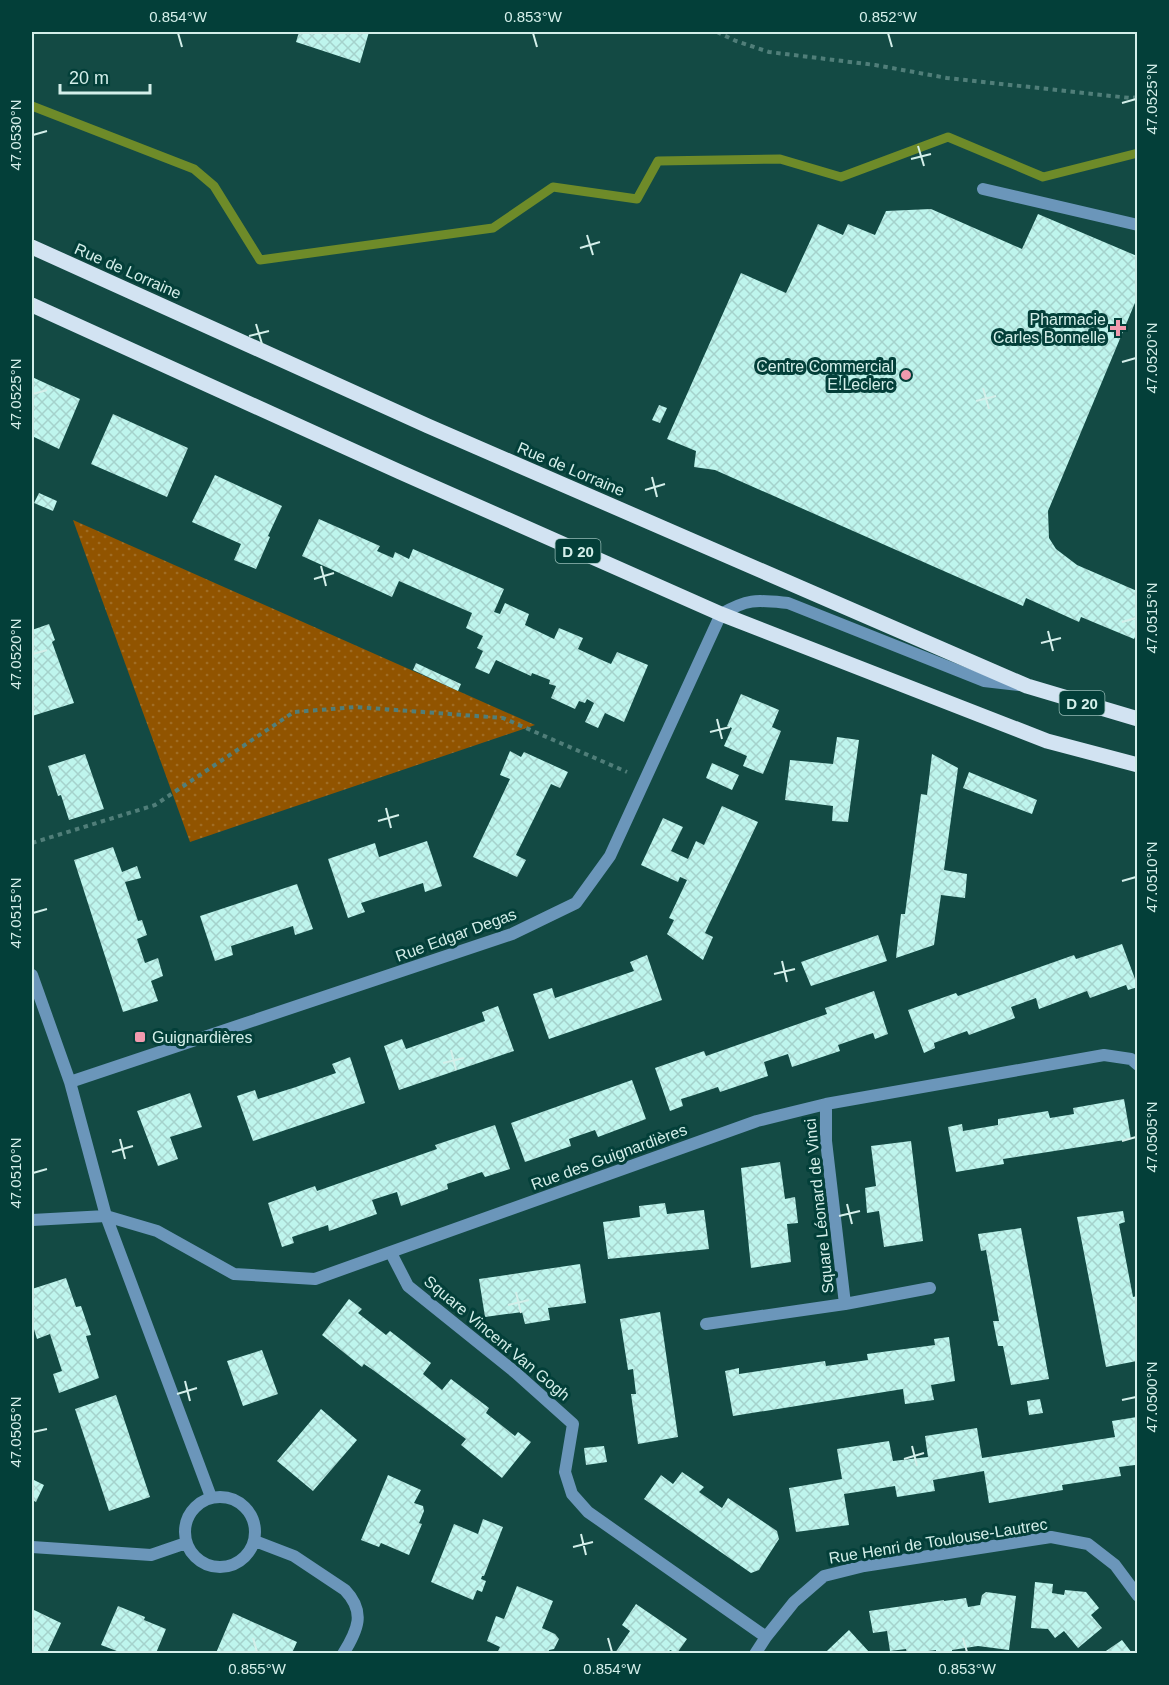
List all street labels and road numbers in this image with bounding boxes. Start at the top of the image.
street label: Rue de Lorraine [72,240,184,302]
street label: Rue de Lorraine [515,439,627,499]
road number: D 20 [556,539,600,563]
road number: D 20 [1060,691,1104,715]
street label: Rue Edgar Degas [393,905,519,965]
street label: Square Léonard de Vinci [801,1118,837,1294]
street label: Rue des Guignardières [529,1121,689,1193]
street label: Square Vincent Van Gogh [421,1272,573,1404]
street label: Rue Henri de Toulouse-Lautrec [827,1515,1049,1567]

